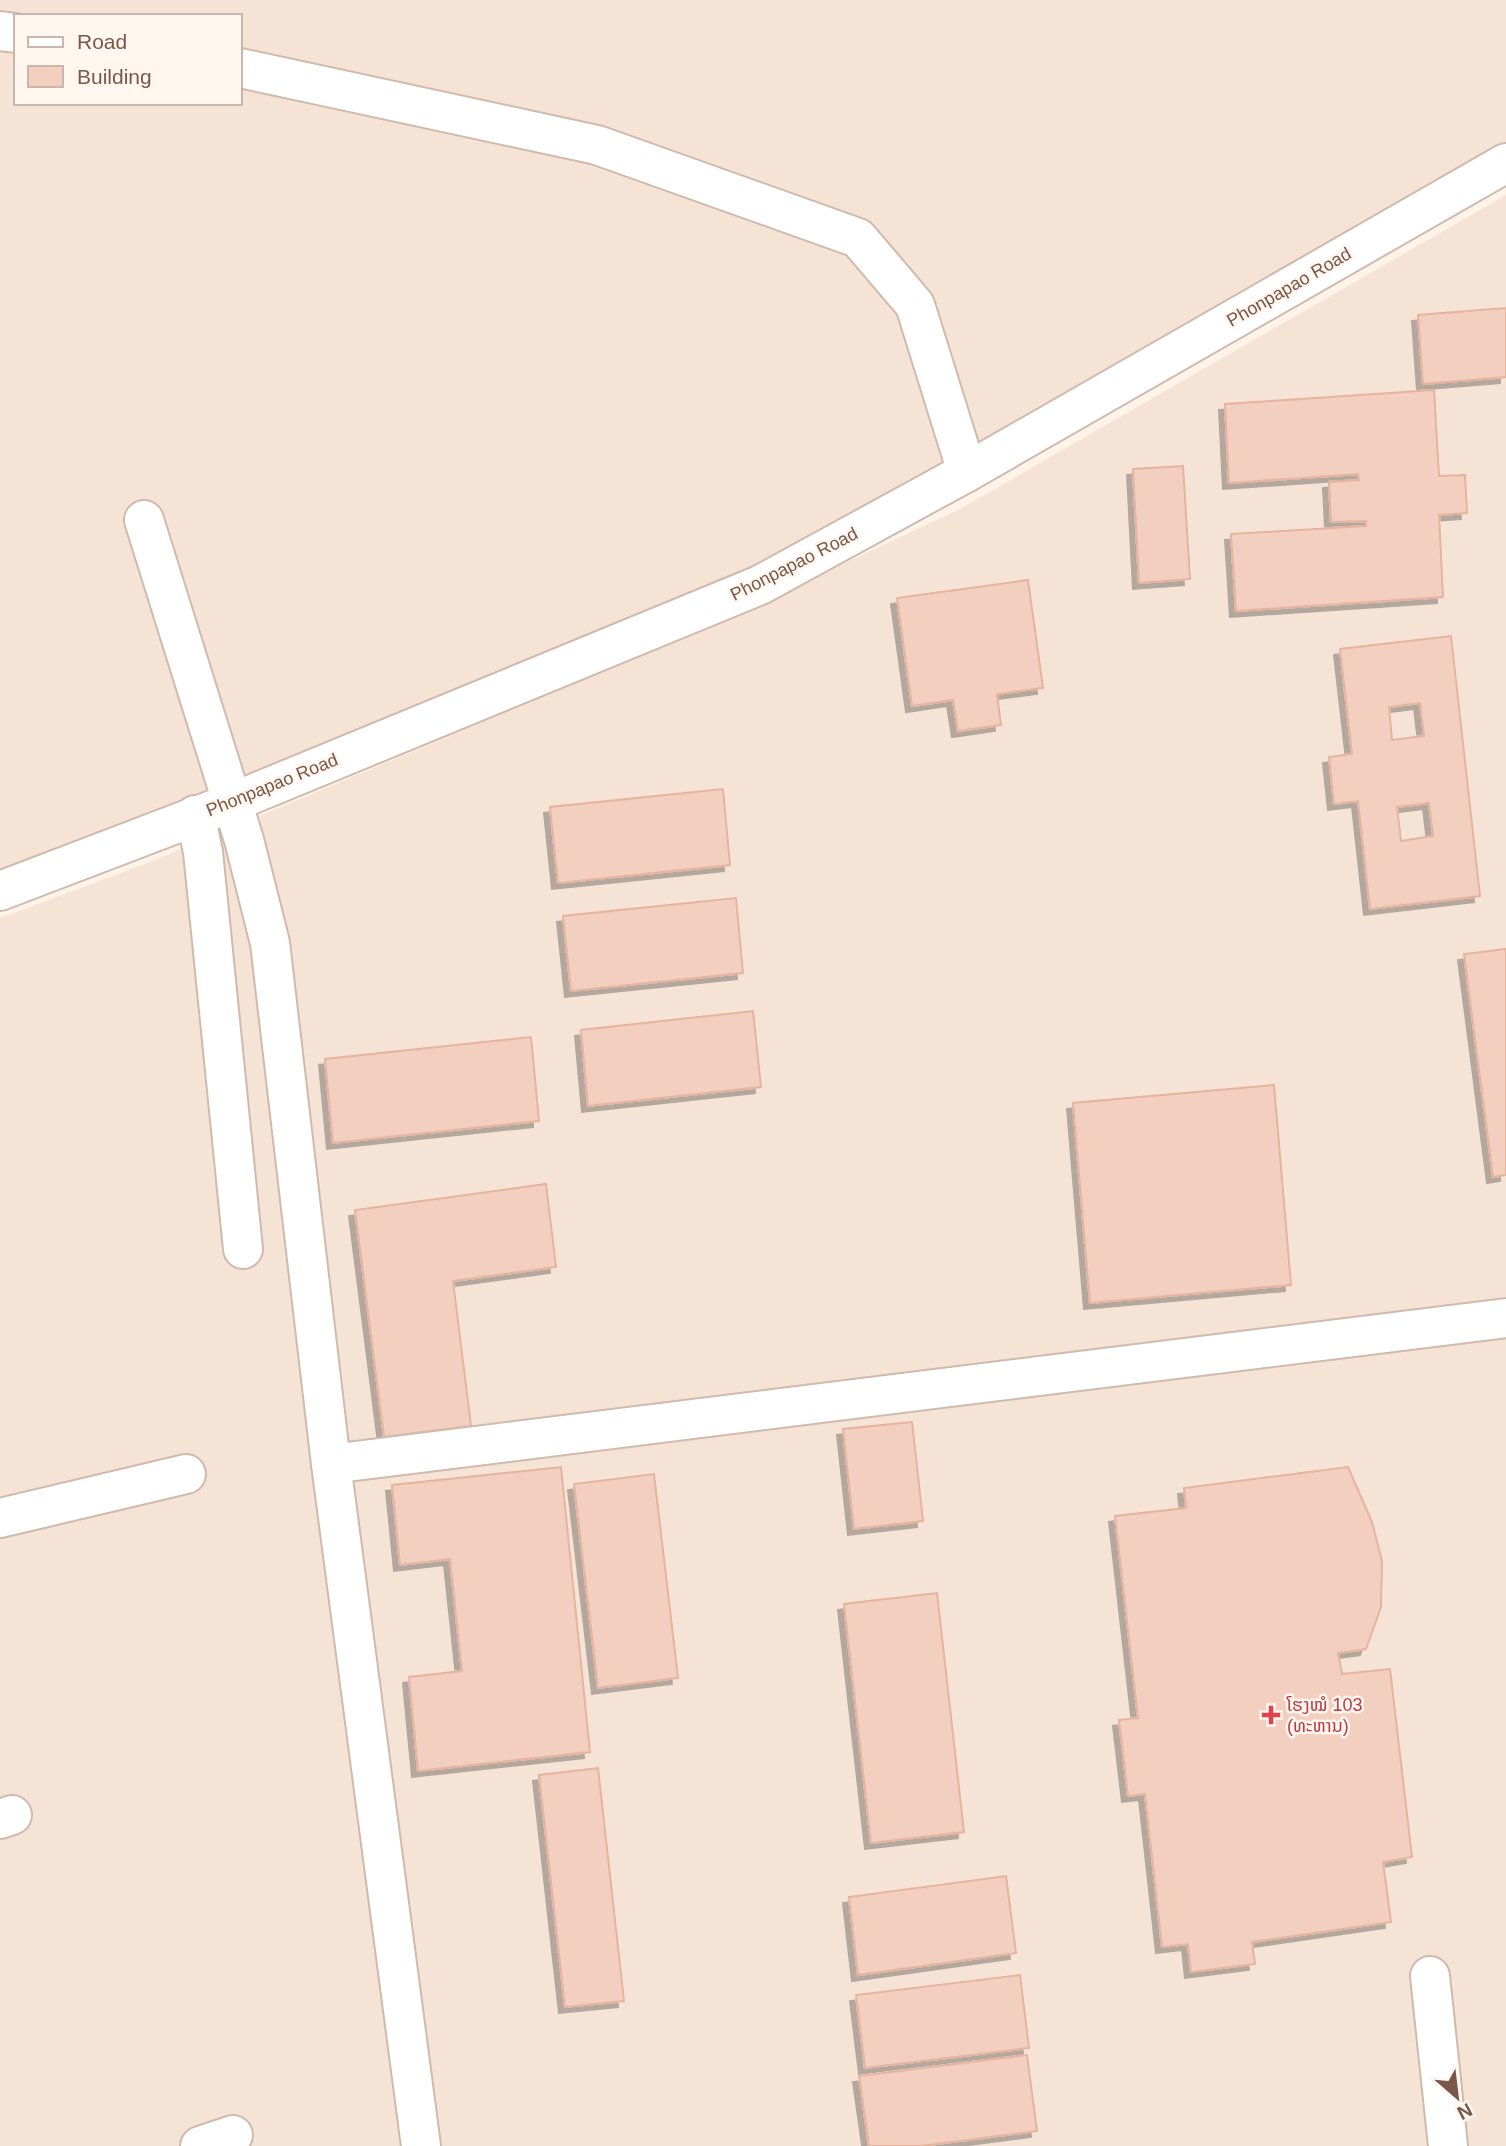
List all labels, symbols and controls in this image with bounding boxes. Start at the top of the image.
legend [14,14,242,105]
text: Road [77,30,127,53]
text: Building [77,65,152,88]
street label: Phonpapao Road [1223,243,1355,331]
street label: Phonpapao Road [727,523,861,605]
street label: Phonpapao Road [203,749,341,821]
place label: ໂຮງໝໍ 103 (ທະຫານ) [1286,1695,1363,1736]
marker: ໂຮງໝໍ 103 (ທະຫານ) [1261,1705,1281,1725]
north arrow [1422,2062,1492,2132]
text: N [1454,2099,1476,2124]

